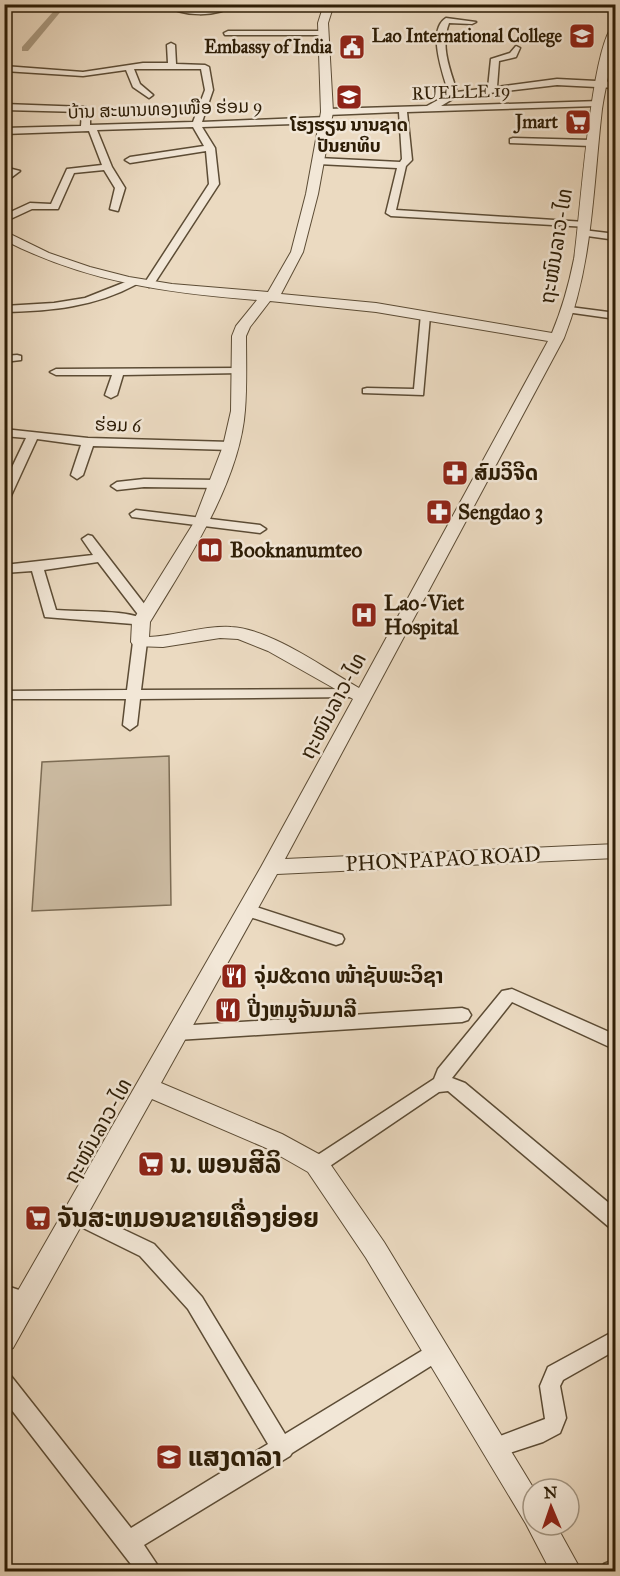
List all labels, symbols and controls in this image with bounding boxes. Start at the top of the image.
school or university icon: Lao International College [567,21,597,51]
place label: Lao International College [372,25,563,48]
public building icon: Embassy of India [337,32,367,62]
place label: Embassy of India [204,36,332,59]
street label: RUELLE 19 [411,79,511,105]
school or university icon: ໂຮງຮຽນ ນານຊາດ ປັນຍາທິບ [334,82,364,112]
street label: ບ້ານ ສະພານທອງເໜືອ ຮ່ອມ 9 [67,95,263,123]
supermarket icon: Jmart [563,107,593,137]
place label: Jmart [513,111,559,134]
place label: ໂຮງຮຽນ ນານຊາດ ປັນຍາທິບ [289,114,408,157]
street label: ຖະໜົນລາວ-ໄທ [534,186,578,306]
street label: ຮ່ອມ 6 [94,413,142,437]
pharmacy icon: ສົມວິຈີດ [440,458,470,488]
place label: ສົມວິຈີດ [474,460,538,486]
pharmacy icon: Sengdao 3 [424,497,454,527]
place label: Sengdao 3 [458,499,543,525]
library icon: Booknanumteo [195,535,225,565]
place label: Booknanumteo [230,537,362,563]
place label: Lao-Viet Hospital [384,590,465,640]
hospital icon: Lao-Viet Hospital [349,600,379,630]
street label: ຖະໜົນລາວ-ໄທ [294,648,372,764]
street label: PHONPAPAO ROAD [345,841,541,877]
restaurant icon: ຈຸ່ມ&ດາດ ໜ້າຊັບພະວິຊາ [219,961,249,991]
place label: ຈຸ່ມ&ດາດ ໜ້າຊັບພະວິຊາ [254,963,443,989]
place label: ປີ່ງຫມູຈັນມາລີ [247,993,357,1023]
restaurant icon: ປີ່ງຫມູຈັນມາລີ [213,995,243,1025]
street label: ຖະໜົນລາວ-ໄທ [58,1074,138,1188]
place label: ນ. ພອນສີລິ [170,1148,282,1180]
supermarket icon: ນ. ພອນສີລິ [136,1149,166,1179]
place label: ຈັນສະຫມອນຂາຍເຄື່ອງຍ່ອຍ [57,1198,319,1234]
supermarket icon: ຈັນສະຫມອນຂາຍເຄື່ອງຍ່ອຍ [23,1203,53,1233]
place label: ແສງດາລາ [188,1441,282,1473]
school or university icon: ແສງດາລາ [154,1442,184,1472]
north arrow [521,1477,581,1537]
text: N [543,1483,558,1502]

